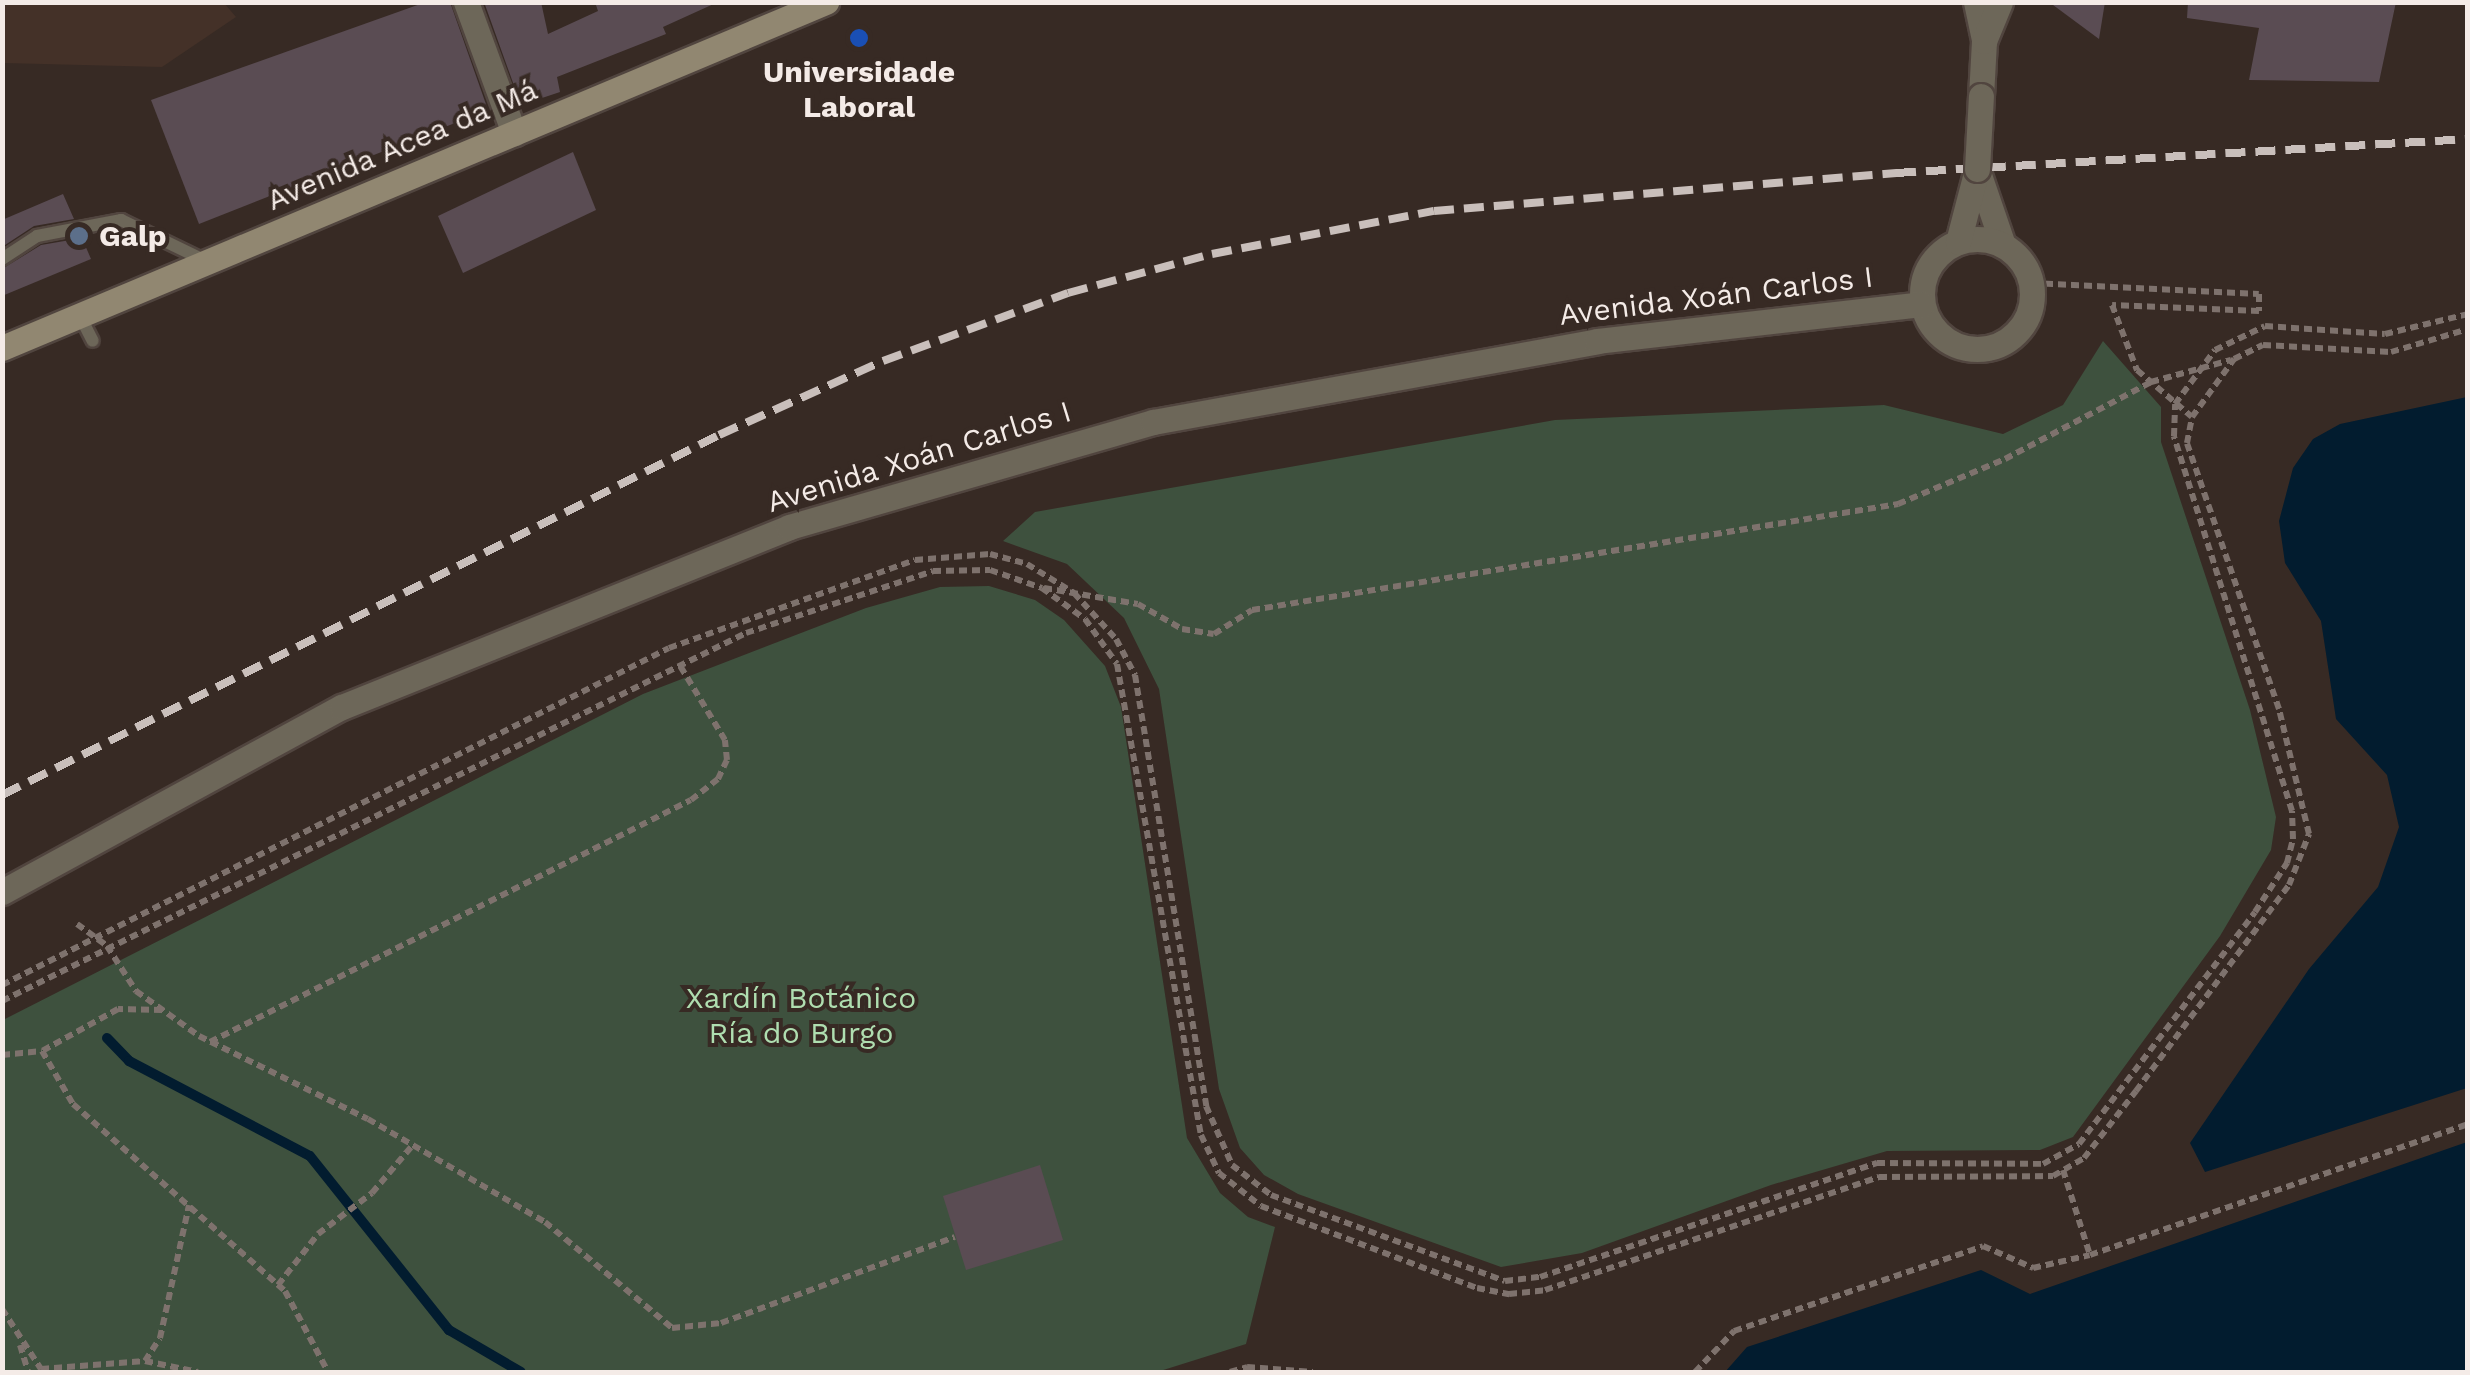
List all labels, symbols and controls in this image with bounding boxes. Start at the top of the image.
marker: Universidade Laboral [848,27,870,49]
place label: Universidade Laboral [763,54,955,124]
street label: Avenida Acea da Má [260,71,544,219]
place label: Galp [99,218,167,254]
marker: Galp [68,225,90,247]
street label: Avenida Xoán Carlos I [1557,259,1875,333]
street label: Avenida Xoán Carlos I [762,393,1076,521]
park label: Xardín Botánico Ría do Burgo [686,980,916,1050]

